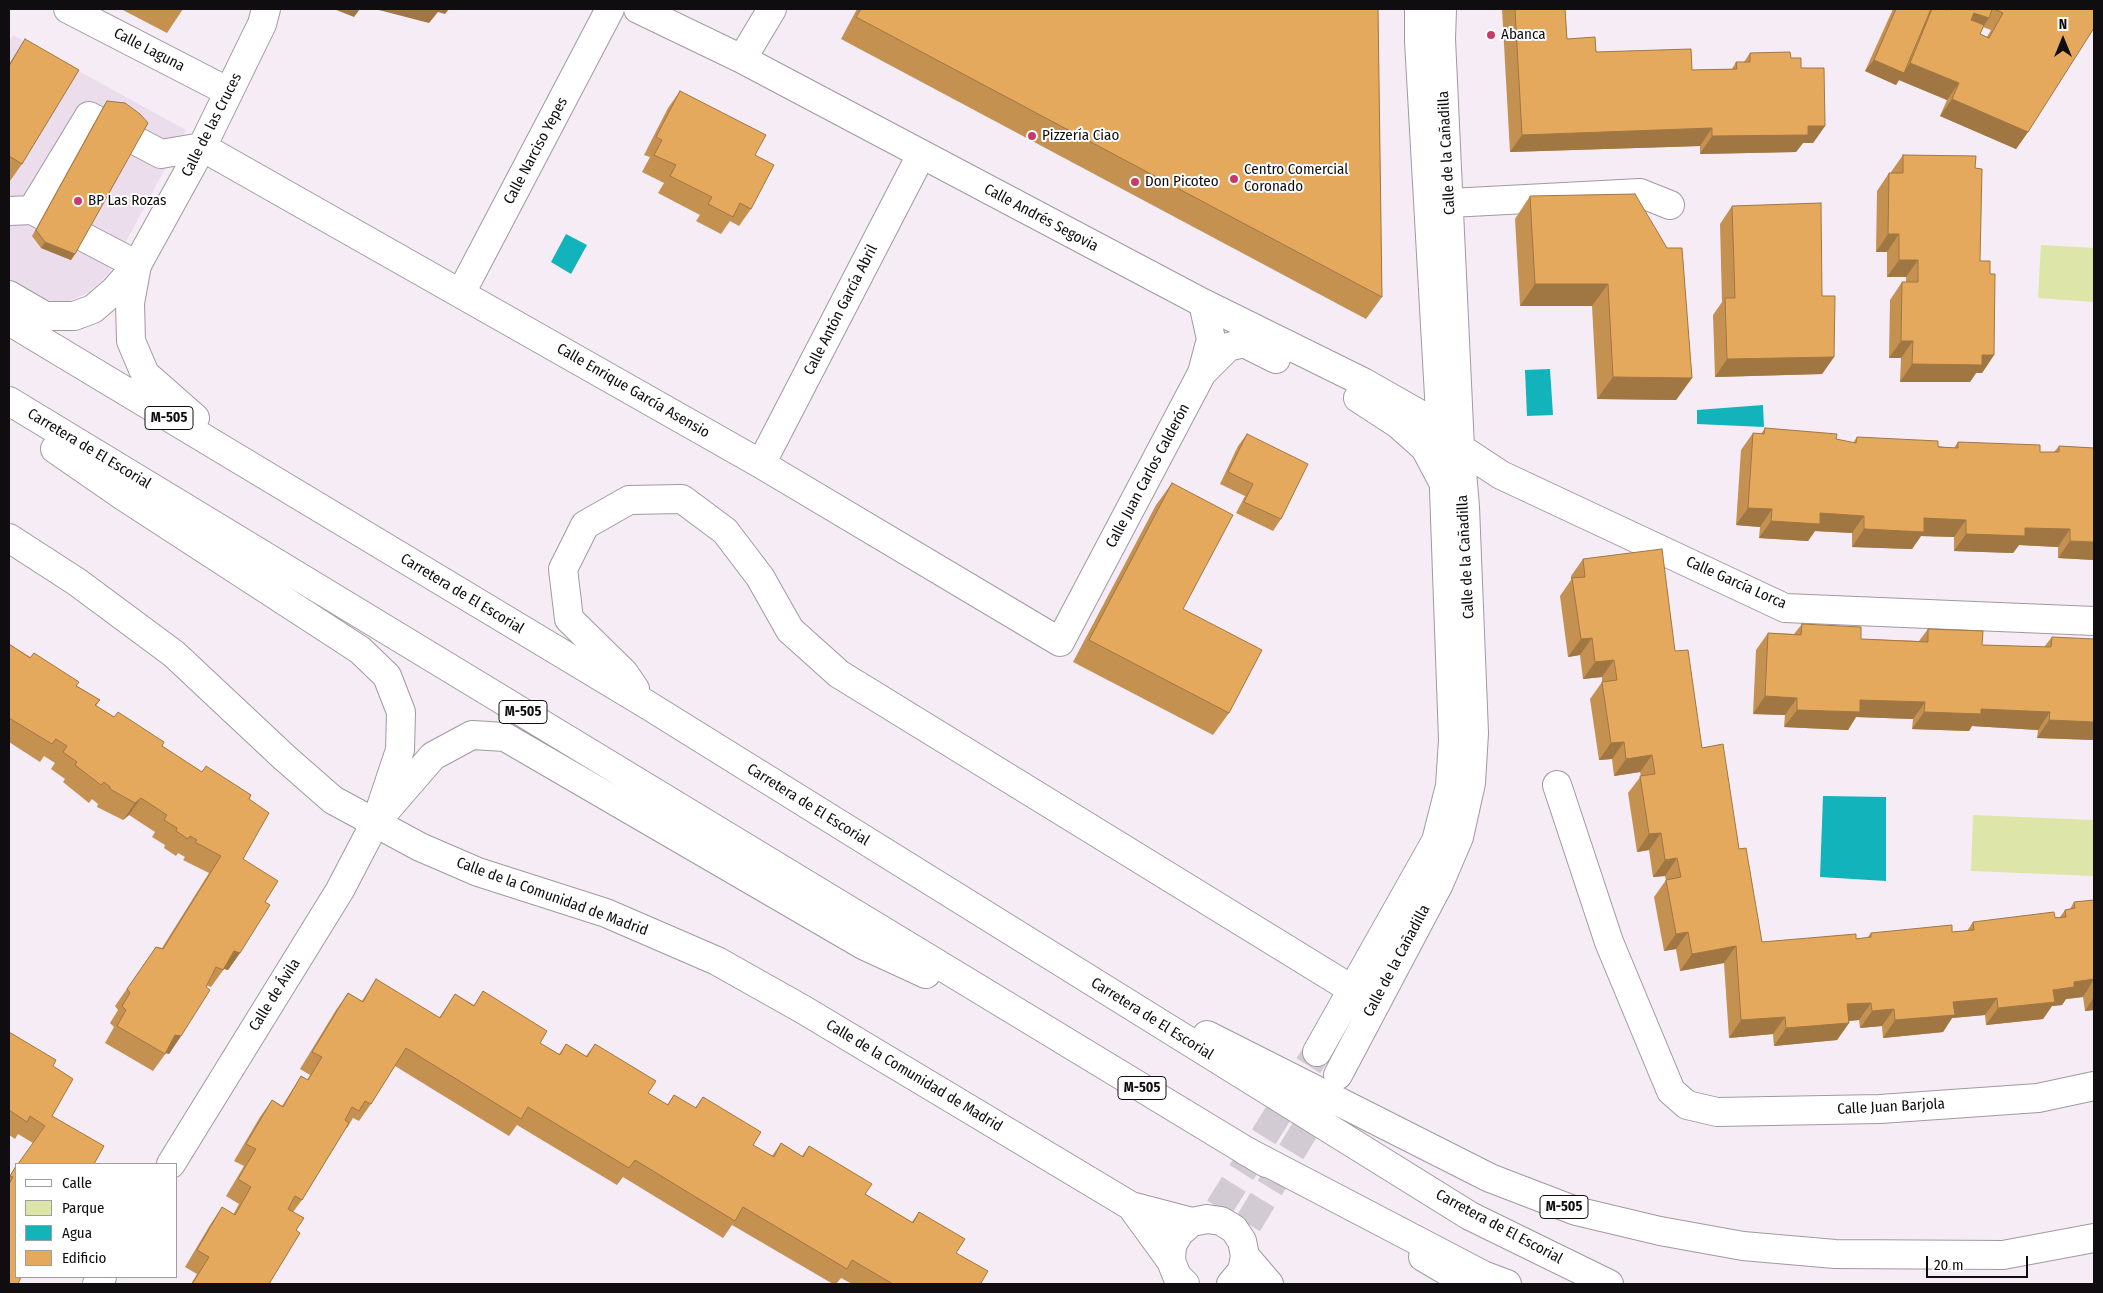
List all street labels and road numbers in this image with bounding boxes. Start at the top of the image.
street label: Calle Laguna [111,24,187,76]
street label: Calle de las Cruces [178,70,246,180]
street label: Calle de la Cañadilla [1435,90,1459,216]
street label: Calle Narciso Yepes [500,94,572,208]
street label: Calle Andrés Segovia [981,180,1101,256]
street label: Calle Antón García Abril [800,242,882,378]
street label: Calle Enrique García Asensio [553,340,713,442]
street label: Calle Juan Carlos Calderón [1102,401,1194,551]
street label: Carretera de El Escorial [24,405,154,493]
road number: M-505 [145,406,193,429]
street label: Calle de la Cañadilla [1454,494,1478,620]
street label: Carretera de El Escorial [397,550,527,638]
street label: Calle García Lorca [1683,553,1789,613]
road number: M-505 [499,700,547,724]
street label: Carretera de El Escorial [743,760,873,850]
street label: Calle de la Comunidad de Madrid [454,854,650,940]
street label: Calle de la Cañadilla [1360,902,1434,1020]
street label: Calle de Ávila [246,955,304,1035]
street label: Carretera de El Escorial [1087,974,1217,1064]
street label: Calle de la Comunidad de Madrid [823,1016,1005,1136]
road number: M-505 [1118,1076,1166,1100]
street label: Calle Juan Barjola [1837,1095,1945,1119]
street label: Carretera de El Escorial [1433,1186,1565,1268]
road number: M-505 [1540,1196,1588,1218]

